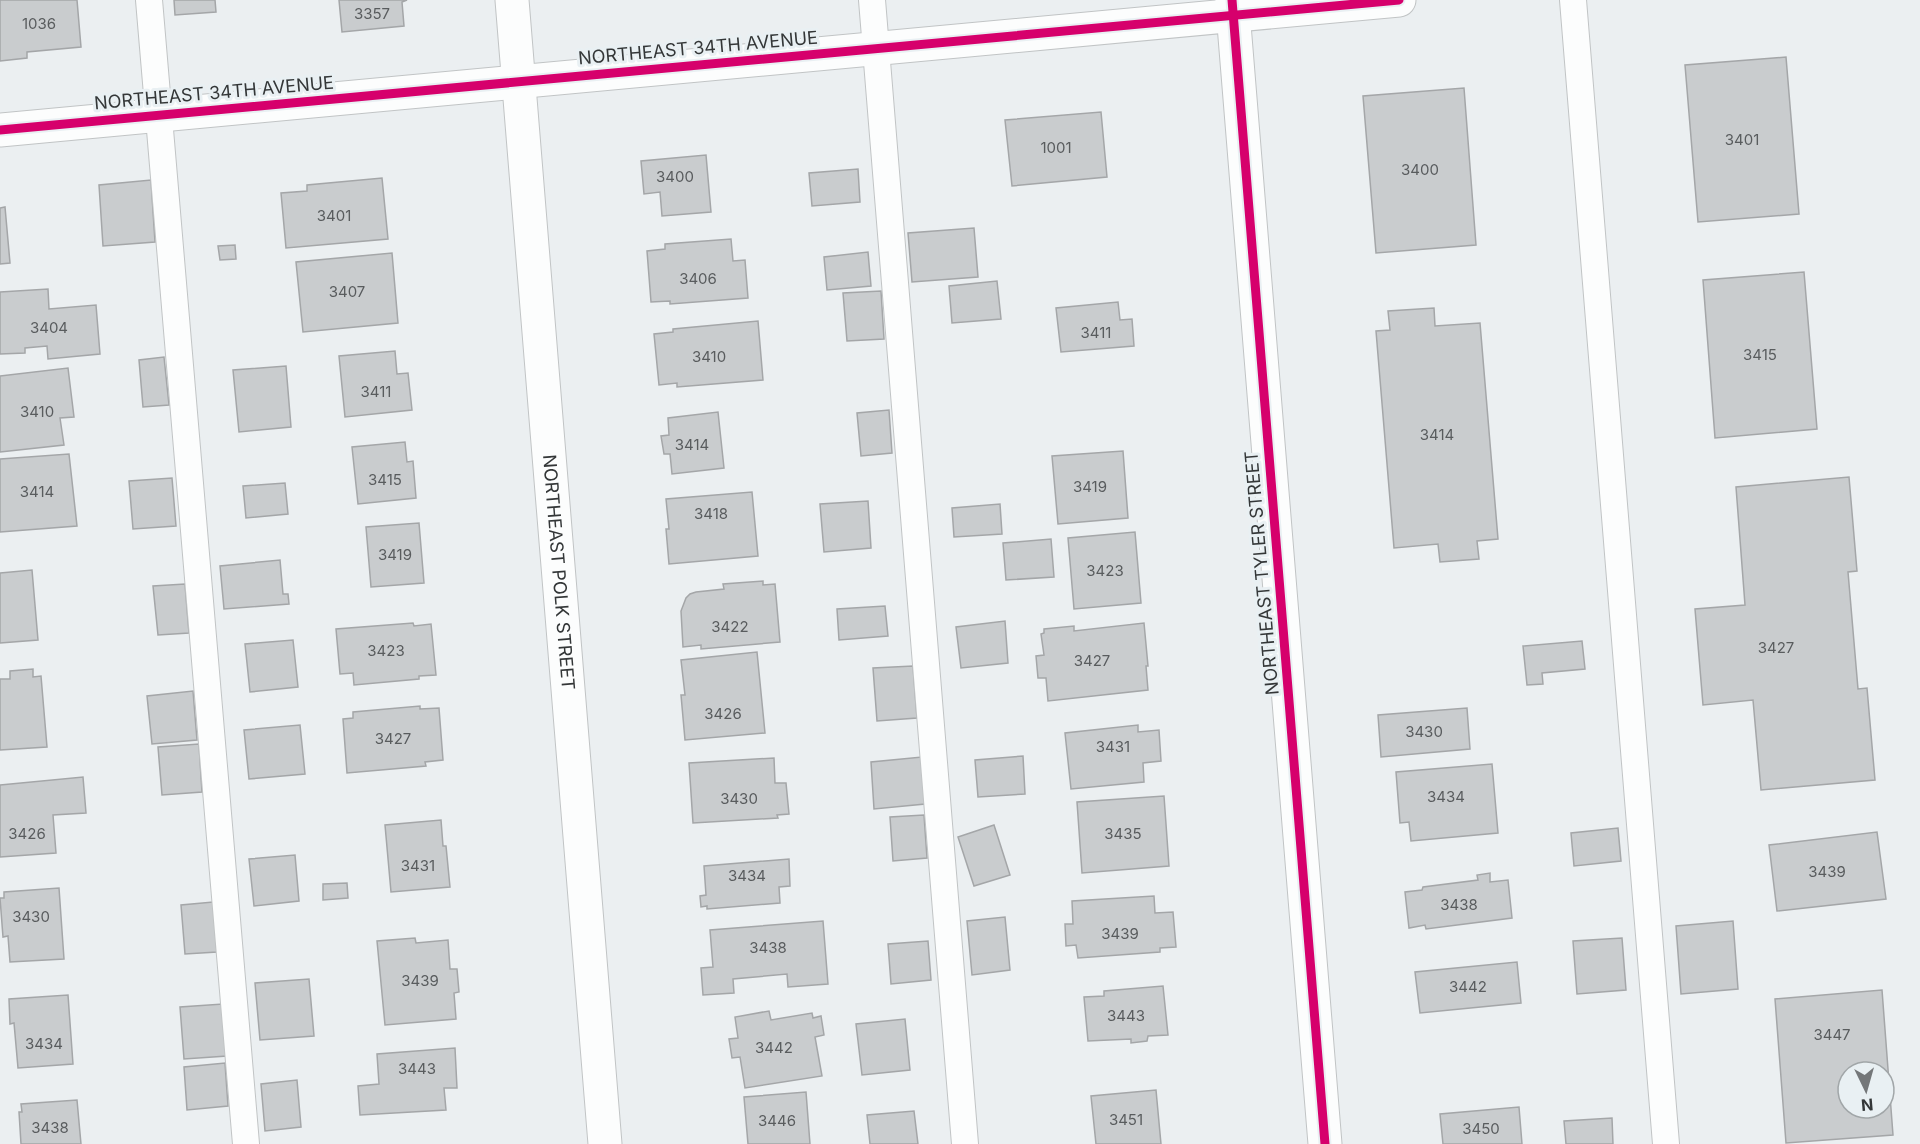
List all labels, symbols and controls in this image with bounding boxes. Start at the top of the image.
house number: 3357 [354,4,390,23]
house number: 1036 [22,14,56,33]
street label: NORTHEAST 34TH AVENUE [577,27,819,68]
street label: NORTHEAST 34TH AVENUE [93,72,335,113]
house number: 3401 [1725,130,1759,149]
house number: 1001 [1040,138,1072,157]
house number: 3400 [1401,160,1439,179]
house number: 3400 [656,167,694,186]
house number: 3401 [317,206,351,225]
house number: 3406 [679,269,717,288]
house number: 3407 [329,282,365,301]
house number: 3404 [30,318,68,337]
house number: 3411 [1081,323,1111,342]
house number: 3415 [1743,345,1777,364]
house number: 3410 [692,347,726,366]
house number: 3411 [361,382,391,401]
house number: 3410 [20,402,54,421]
house number: 3414 [1420,425,1454,444]
house number: 3414 [675,435,709,454]
street label: NORTHEAST TYLER STREET [1240,450,1283,696]
street label: NORTHEAST POLK STREET [539,454,579,691]
house number: 3415 [368,470,402,489]
house number: 3419 [1073,477,1107,496]
house number: 3414 [20,482,54,501]
house number: 3418 [694,504,728,523]
house number: 3419 [378,545,412,564]
house number: 3423 [1086,561,1124,580]
house number: 3422 [711,617,749,636]
house number: 3427 [1758,638,1794,657]
house number: 3423 [367,641,405,660]
house number: 3427 [1074,651,1110,670]
house number: 3426 [704,704,742,723]
house number: 3430 [1405,722,1443,741]
house number: 3427 [375,729,411,748]
house number: 3431 [1096,737,1130,756]
house number: 3434 [1427,787,1465,806]
house number: 3430 [720,789,758,808]
house number: 3426 [8,824,46,843]
house number: 3435 [1104,824,1142,843]
house number: 3431 [401,856,435,875]
house number: 3439 [1808,862,1846,881]
house number: 3434 [728,866,766,885]
house number: 3438 [1440,895,1478,914]
house number: 3430 [12,907,50,926]
house number: 3439 [1101,924,1139,943]
house number: 3438 [749,938,787,957]
house number: 3439 [401,971,439,990]
house number: 3442 [1449,977,1487,996]
house number: 3443 [1107,1006,1145,1025]
house number: 3447 [1813,1025,1851,1044]
house number: 3434 [25,1034,63,1053]
house number: 3442 [755,1038,793,1057]
house number: 3443 [398,1059,436,1078]
north arrow [1836,1060,1896,1120]
text: N [1860,1094,1874,1115]
house number: 3451 [1109,1110,1143,1129]
house number: 3446 [758,1111,796,1130]
house number: 3438 [31,1118,69,1137]
house number: 3450 [1462,1119,1500,1138]

